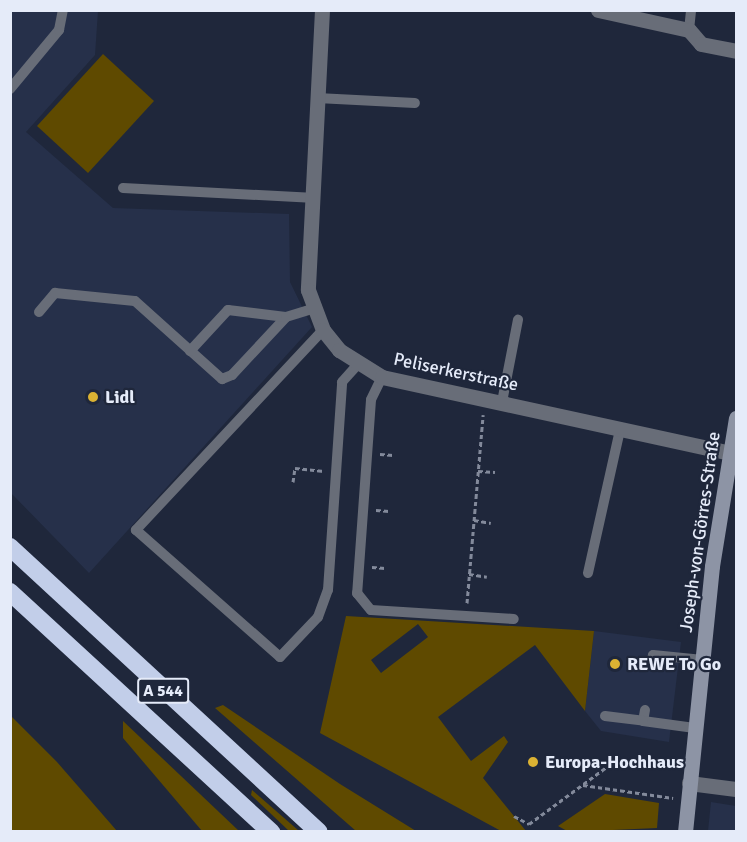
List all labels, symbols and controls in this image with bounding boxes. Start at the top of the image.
street label: Peliserkerstraße [392,348,520,396]
place label: Lidl [105,386,135,408]
marker: Lidl [86,390,100,404]
street label: Joseph-von-Görres-Straße [675,430,725,634]
place label: REWE To Go [627,653,721,675]
marker: REWE To Go [608,657,622,671]
road number: A 544 [136,678,190,704]
place label: Europa-Hochhaus [545,751,684,773]
marker: Europa-Hochhaus [526,755,540,769]

